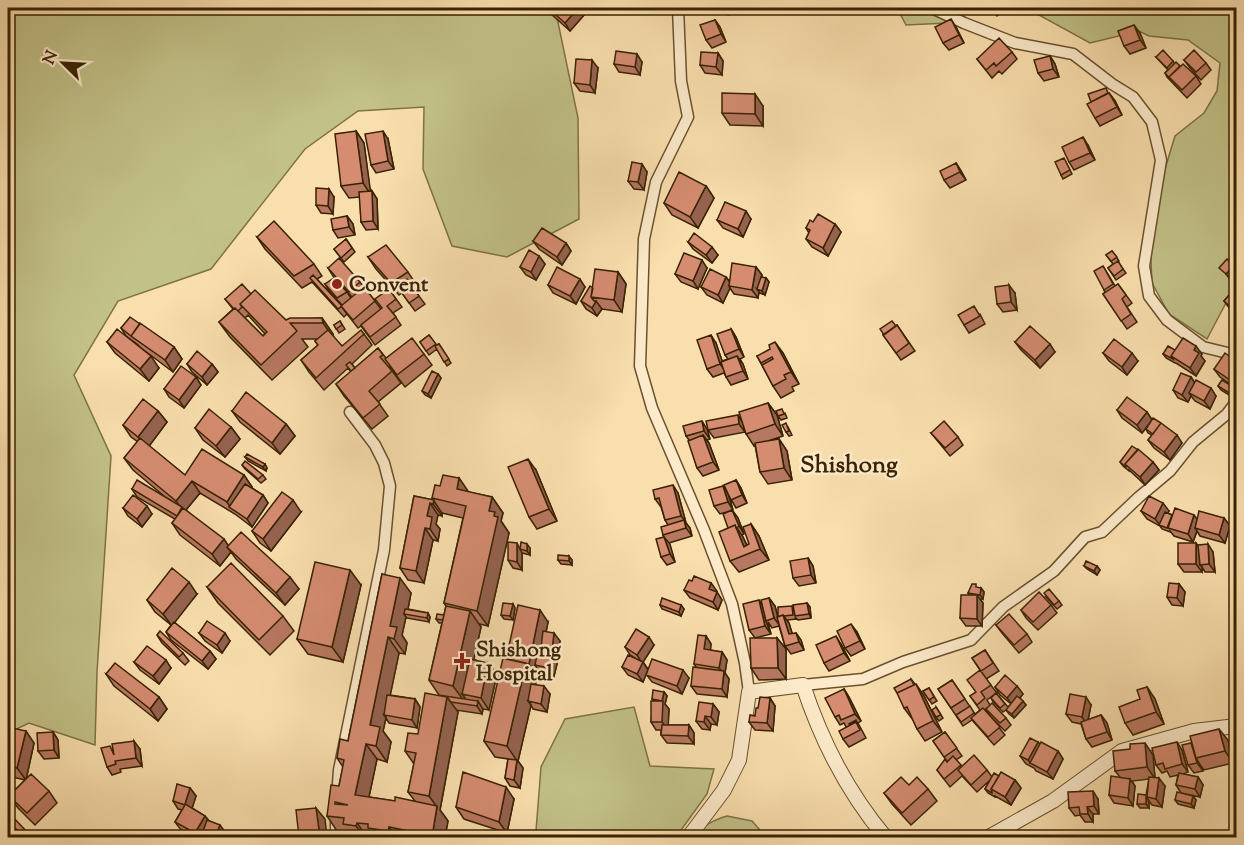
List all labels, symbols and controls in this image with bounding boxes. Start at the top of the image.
north arrow [33,33,93,93]
text: N [38,47,65,68]
place label: Convent [349,271,429,301]
marker: Convent [330,277,344,291]
district label: Shishong [800,449,898,483]
place label: Shishong Hospital [476,636,562,690]
marker: Shishong Hospital [453,652,471,670]

